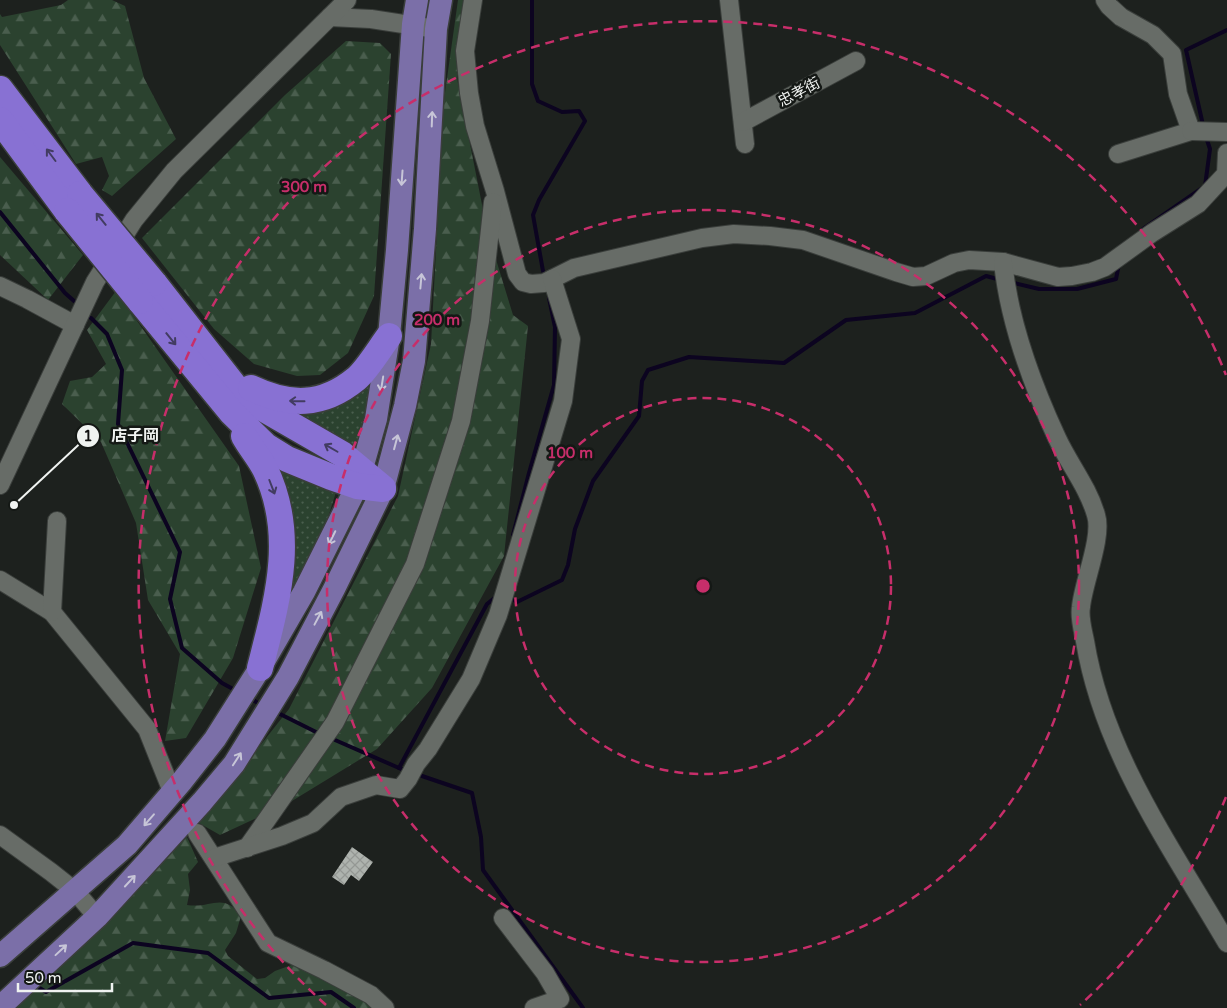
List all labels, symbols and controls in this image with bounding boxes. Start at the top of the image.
street label: 忠孝街 [775,73,823,111]
one-way arrow [428,112,437,128]
one-way arrow [45,149,56,162]
one-way arrow [398,169,407,185]
text: 300 m [281,178,327,196]
one-way arrow [95,212,106,225]
one-way arrow [417,274,426,290]
text: 200 m [414,311,460,329]
one-way arrow [165,332,176,345]
one-way arrow [376,376,386,392]
one-way arrow [290,396,306,405]
callout: 店子岡 [76,420,169,451]
text: 店子岡 [111,426,159,446]
text: 1 [83,427,93,445]
one-way arrow [391,434,401,450]
one-way arrow [325,442,339,452]
text: 100 m [547,444,593,462]
one-way arrow [268,478,277,494]
one-way arrow [327,530,336,545]
centre of rings [694,577,712,595]
one-way arrow [313,611,323,626]
one-way arrow [232,752,242,766]
one-way arrow [143,813,154,826]
one-way arrow [124,875,136,887]
one-way arrow [55,944,68,956]
scale bar [18,960,111,992]
text: 50 m [25,969,62,987]

